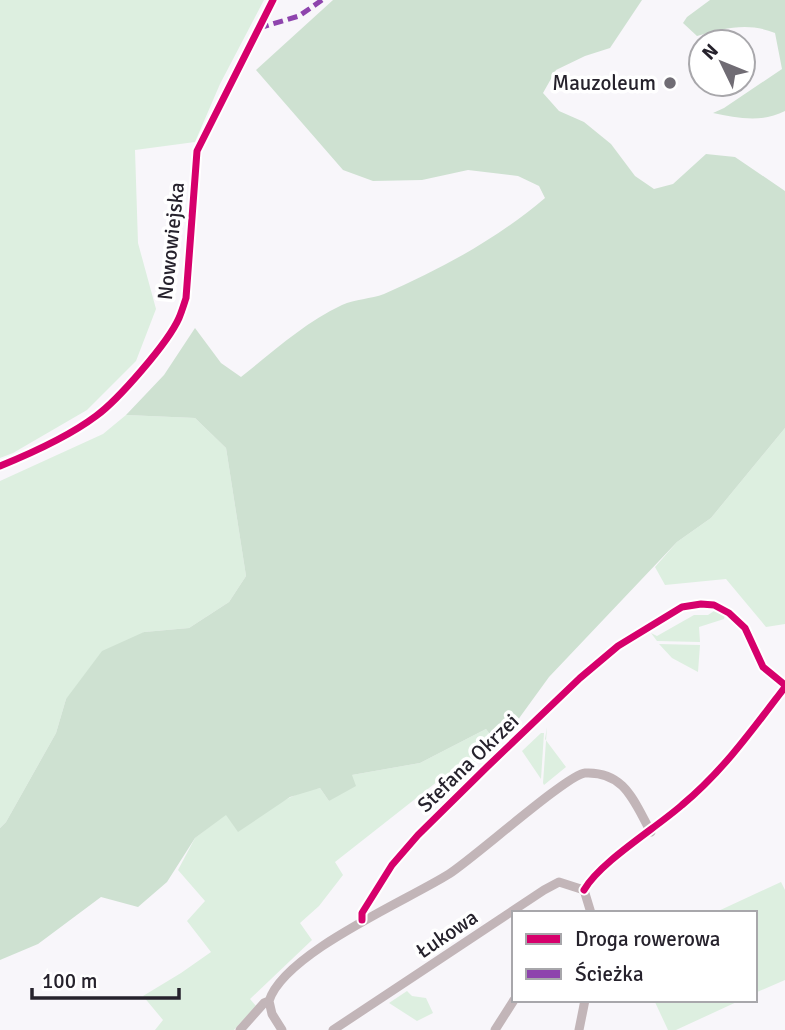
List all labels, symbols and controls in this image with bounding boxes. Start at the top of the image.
north arrow [687,28,757,98]
text: N [697,39,724,65]
place label: Mauzoleum [552,70,656,96]
marker: Mauzoleum [662,75,678,91]
street label: Nowowiejska [152,181,190,301]
street label: Stefana Okrzei [412,708,524,818]
street label: Łukowa [411,904,483,964]
legend [512,911,757,1002]
text: Droga rowerowa [575,926,720,952]
scale bar [32,956,178,1000]
text: Ścieżka [575,961,644,987]
text: 100 m [42,968,97,994]

